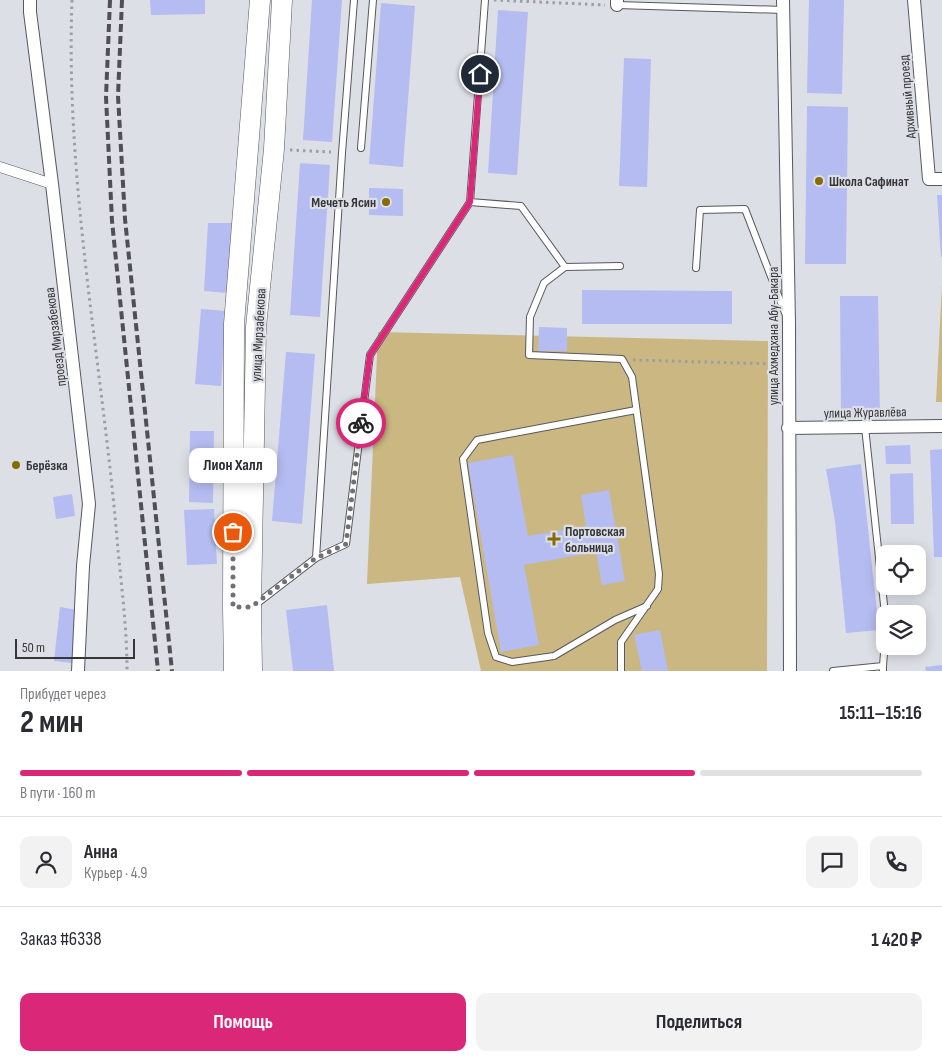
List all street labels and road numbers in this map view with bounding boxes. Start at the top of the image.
street label: Архивный проезд [895,54,920,140]
street label: улица Ахмедхана Абу-Бакара [765,267,782,405]
street label: проезд Мирзабекова [41,286,70,387]
street label: улица Мирзабекова [248,288,269,382]
street label: улица Журавлёва [823,403,907,422]

